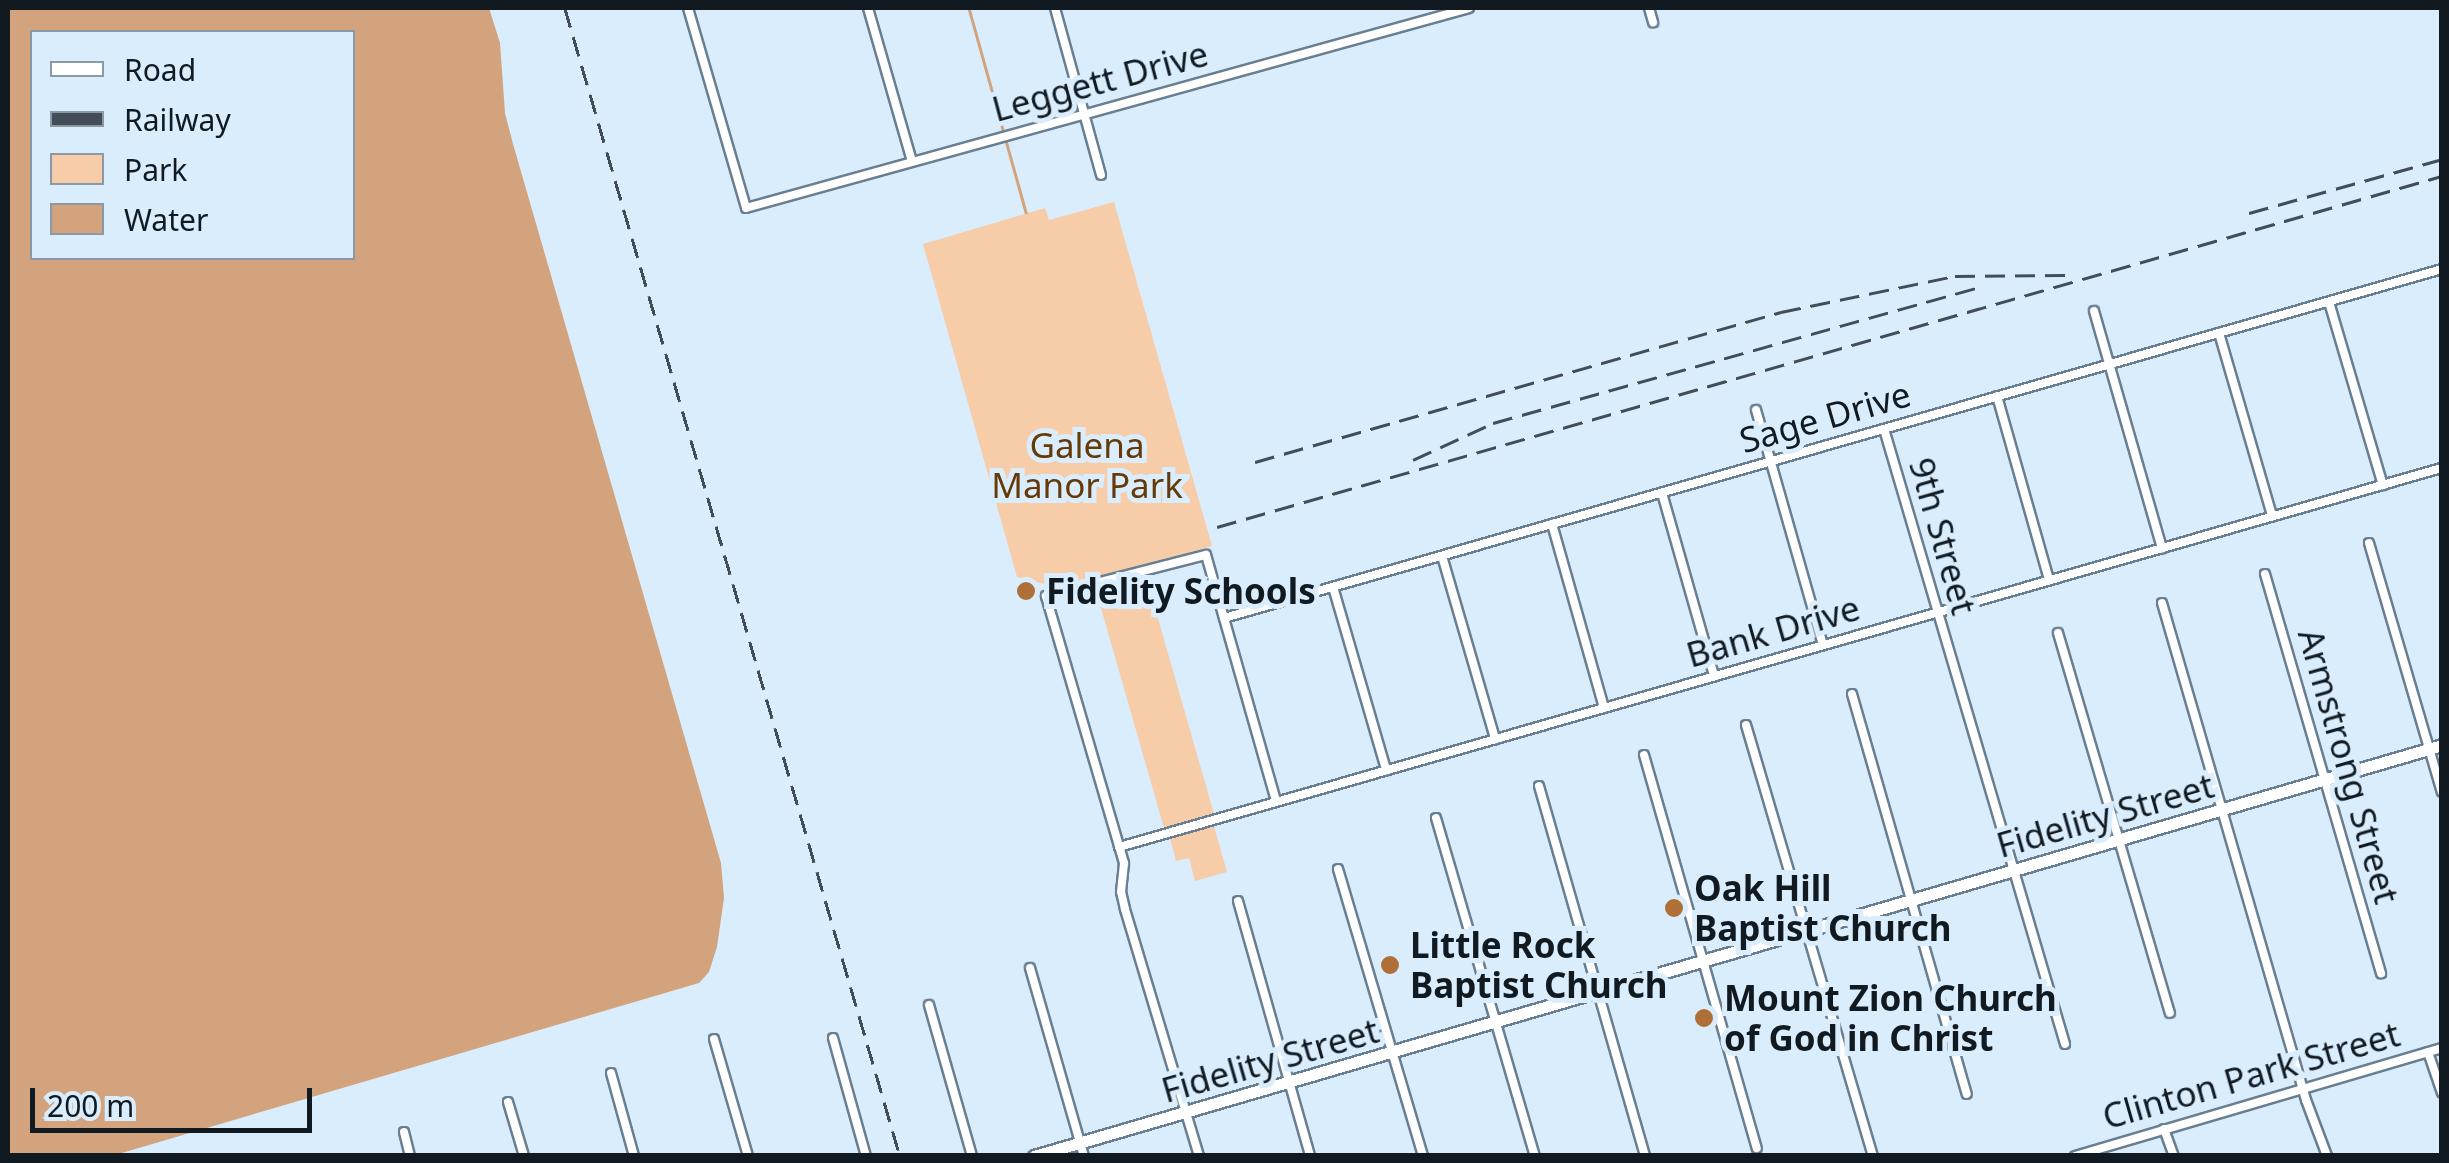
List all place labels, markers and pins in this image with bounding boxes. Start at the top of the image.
place label: Fidelity Schools [1046,570,1316,612]
marker: Fidelity Schools [1015,580,1037,602]
place label: Oak Hill Baptist Church [1694,867,1952,949]
marker: Oak Hill Baptist Church [1663,897,1685,919]
place label: Little Rock Baptist Church [1410,924,1668,1006]
marker: Little Rock Baptist Church [1379,954,1401,976]
place label: Mount Zion Church of God in Christ [1724,977,2057,1059]
marker: Mount Zion Church of God in Christ [1693,1007,1715,1029]

